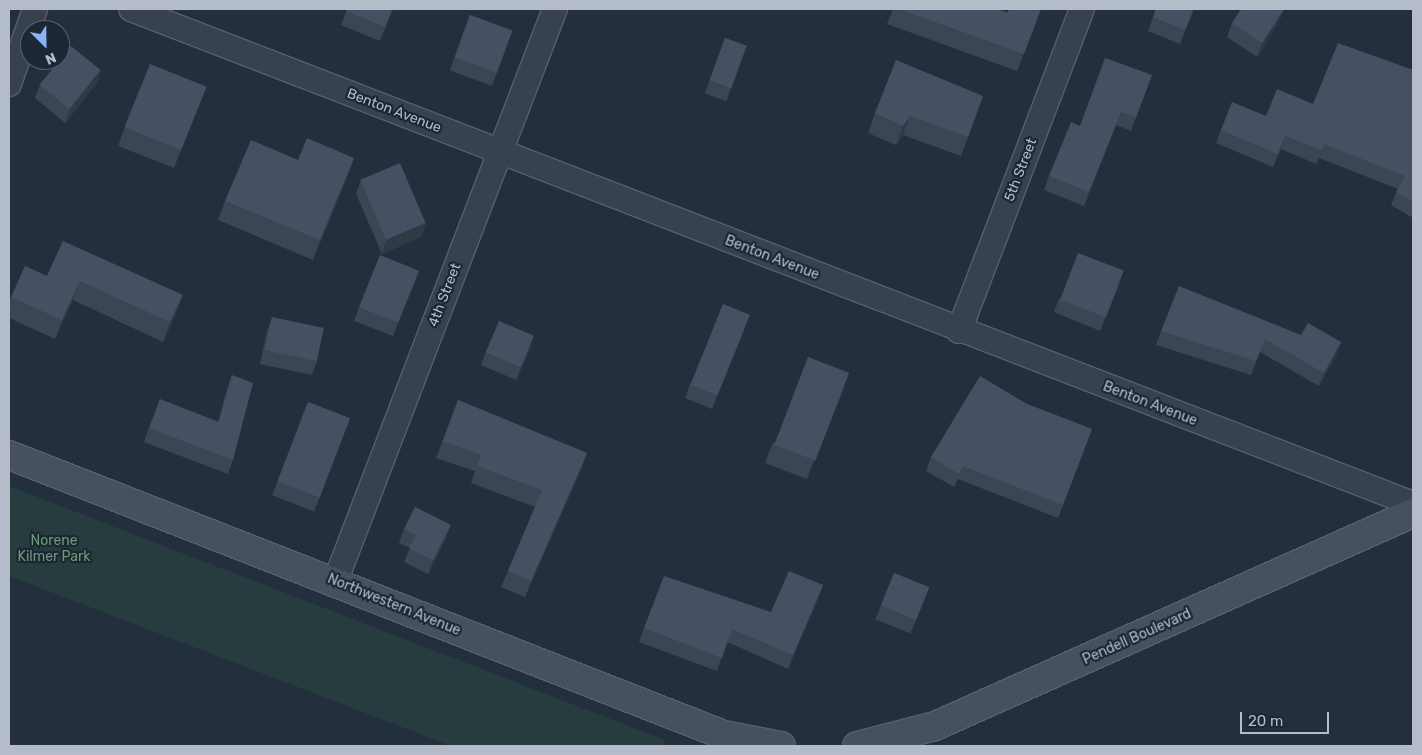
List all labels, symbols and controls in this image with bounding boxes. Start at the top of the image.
north arrow [20,20,70,70]
text: N [43,49,59,68]
street label: Benton Avenue [344,85,444,137]
street label: 5th Street [1001,136,1041,204]
street label: Benton Avenue [722,232,822,284]
street label: 4th Street [425,261,465,329]
street label: Benton Avenue [1100,378,1200,430]
park label: Norene Kilmer Park [17,533,91,566]
street label: Northwestern Avenue [325,571,463,639]
street label: Pendell Boulevard [1080,606,1194,668]
scale bar [1242,702,1331,734]
text: 20 m [1248,712,1283,730]

